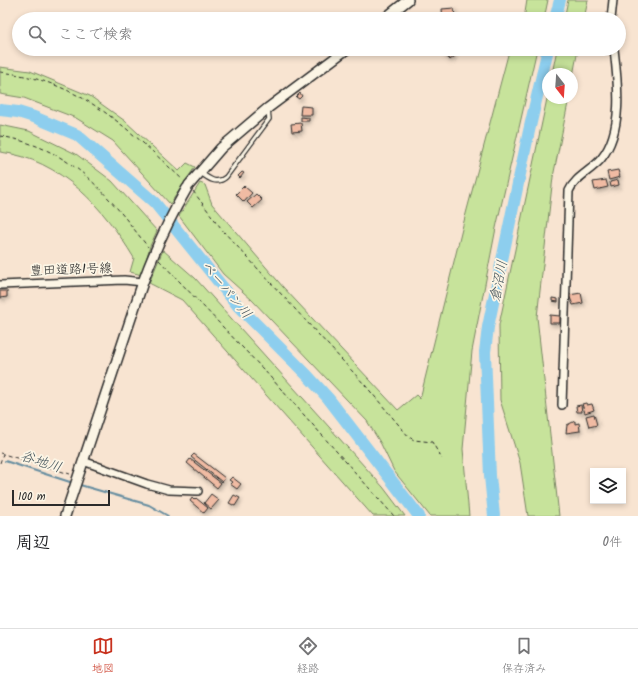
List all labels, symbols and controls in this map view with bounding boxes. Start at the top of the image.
search box [12,12,626,56]
icon: search [26,23,48,45]
text: ここで検索 [58,23,133,47]
north arrow [542,68,578,104]
water label: ペーパン川 [195,256,257,324]
street label: 豊田道路1号線 [30,258,113,282]
water label: 倉沼川 [484,258,514,304]
water label: 谷地川 [18,445,64,479]
map controls [590,468,626,504]
button: layers [590,468,626,504]
scale bar [12,488,110,507]
text: 100 m [18,488,46,506]
text: 周辺 [16,530,50,557]
text: 0件 [602,532,622,553]
tab: 地図 [92,635,114,678]
tab: 経路 [297,635,319,678]
tab: 保存済み [502,635,546,678]

